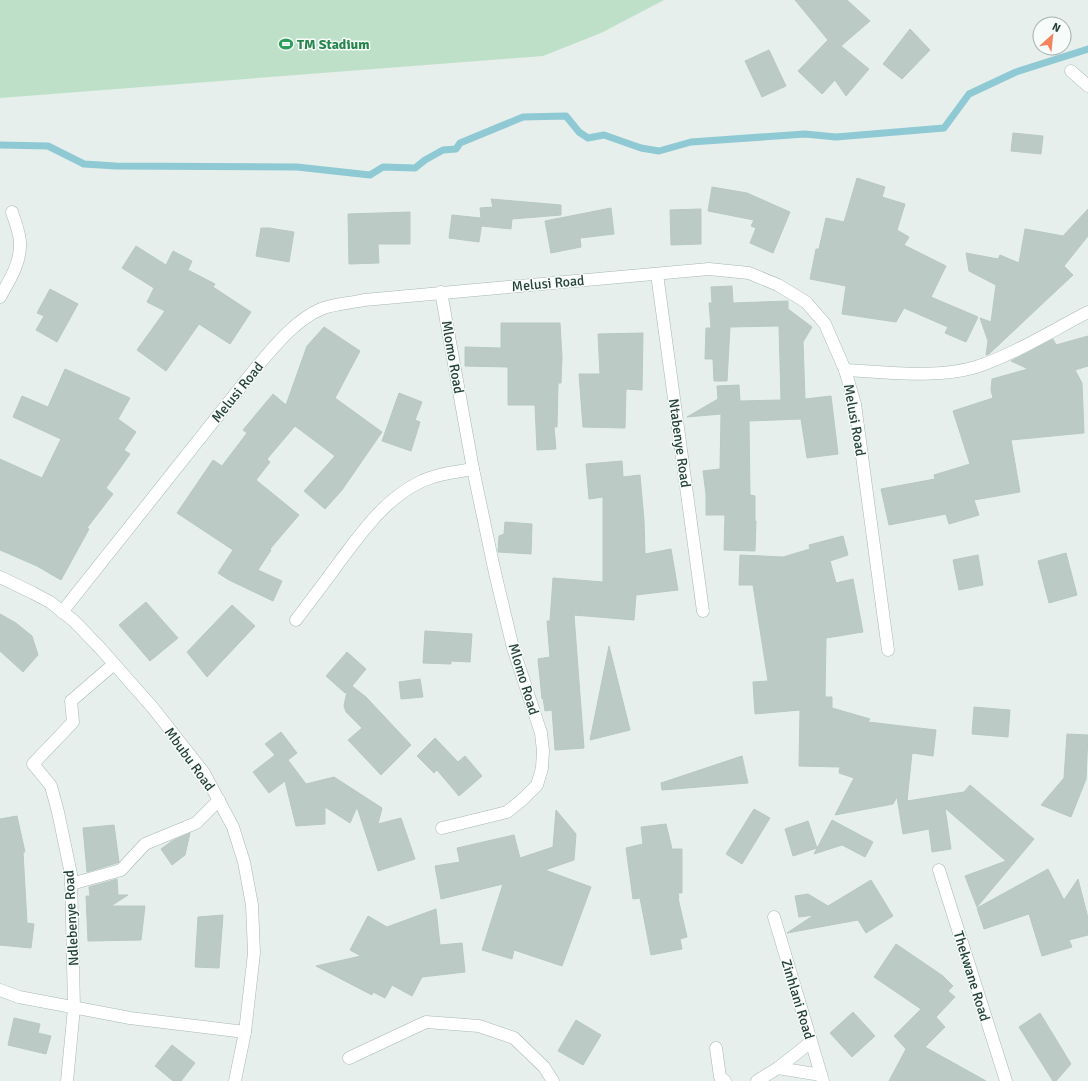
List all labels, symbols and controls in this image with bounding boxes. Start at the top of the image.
north arrow [1032,16,1072,56]
text: N [1050,20,1063,35]
sports icon: TM Stadium [278,36,294,52]
place label: TM Stadium [297,36,370,53]
street label: Melusi Road [511,272,585,295]
street label: Mlomo Road [438,319,467,395]
street label: Melusi Road [208,359,267,426]
street label: Melusi Road [840,383,869,457]
street label: Ntabenye Road [665,397,694,489]
street label: Mlomo Road [505,641,542,717]
street label: Mbubu Road [161,724,218,794]
street label: Ndlebenye Road [60,870,83,966]
street label: Thekwane Road [950,929,993,1023]
street label: Zinhlani Road [777,957,818,1041]

